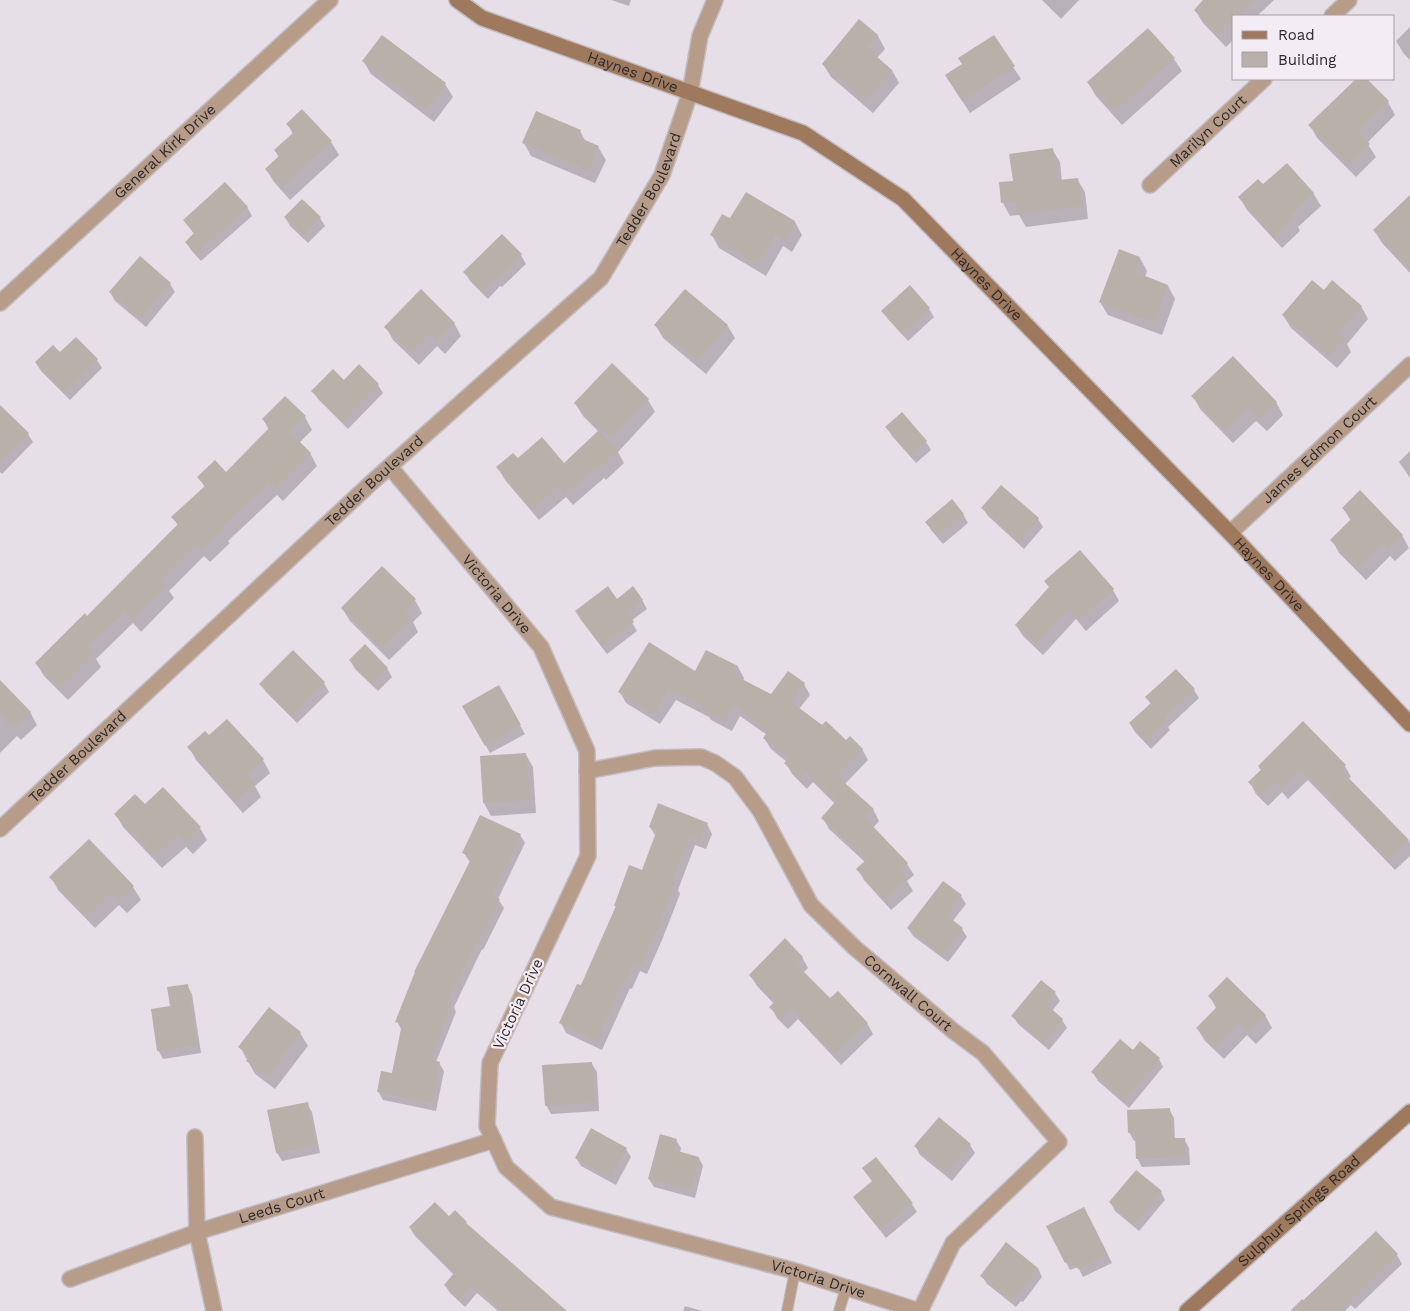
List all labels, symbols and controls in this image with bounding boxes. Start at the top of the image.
legend [1232,15,1395,80]
text: Road [1278,26,1315,44]
street label: Haynes Drive [585,48,681,97]
text: Building [1278,51,1336,69]
street label: Marilyn Court [1166,91,1250,171]
street label: General Kirk Drive [110,100,220,203]
street label: Tedder Boulevard [612,130,685,251]
street label: Haynes Drive [947,244,1026,325]
street label: James Edmon Court [1258,392,1381,507]
street label: Tedder Boulevard [321,432,427,530]
street label: Haynes Drive [1230,534,1308,615]
street label: Victoria Drive [458,551,535,638]
street label: Tedder Boulevard [25,707,130,807]
street label: Cornwall Court [860,950,956,1036]
street label: Victoria Drive [489,956,547,1052]
street label: Sulphur Springs Road [1234,1152,1364,1271]
street label: Leeds Court [236,1184,327,1228]
street label: Victoria Drive [769,1256,868,1302]

